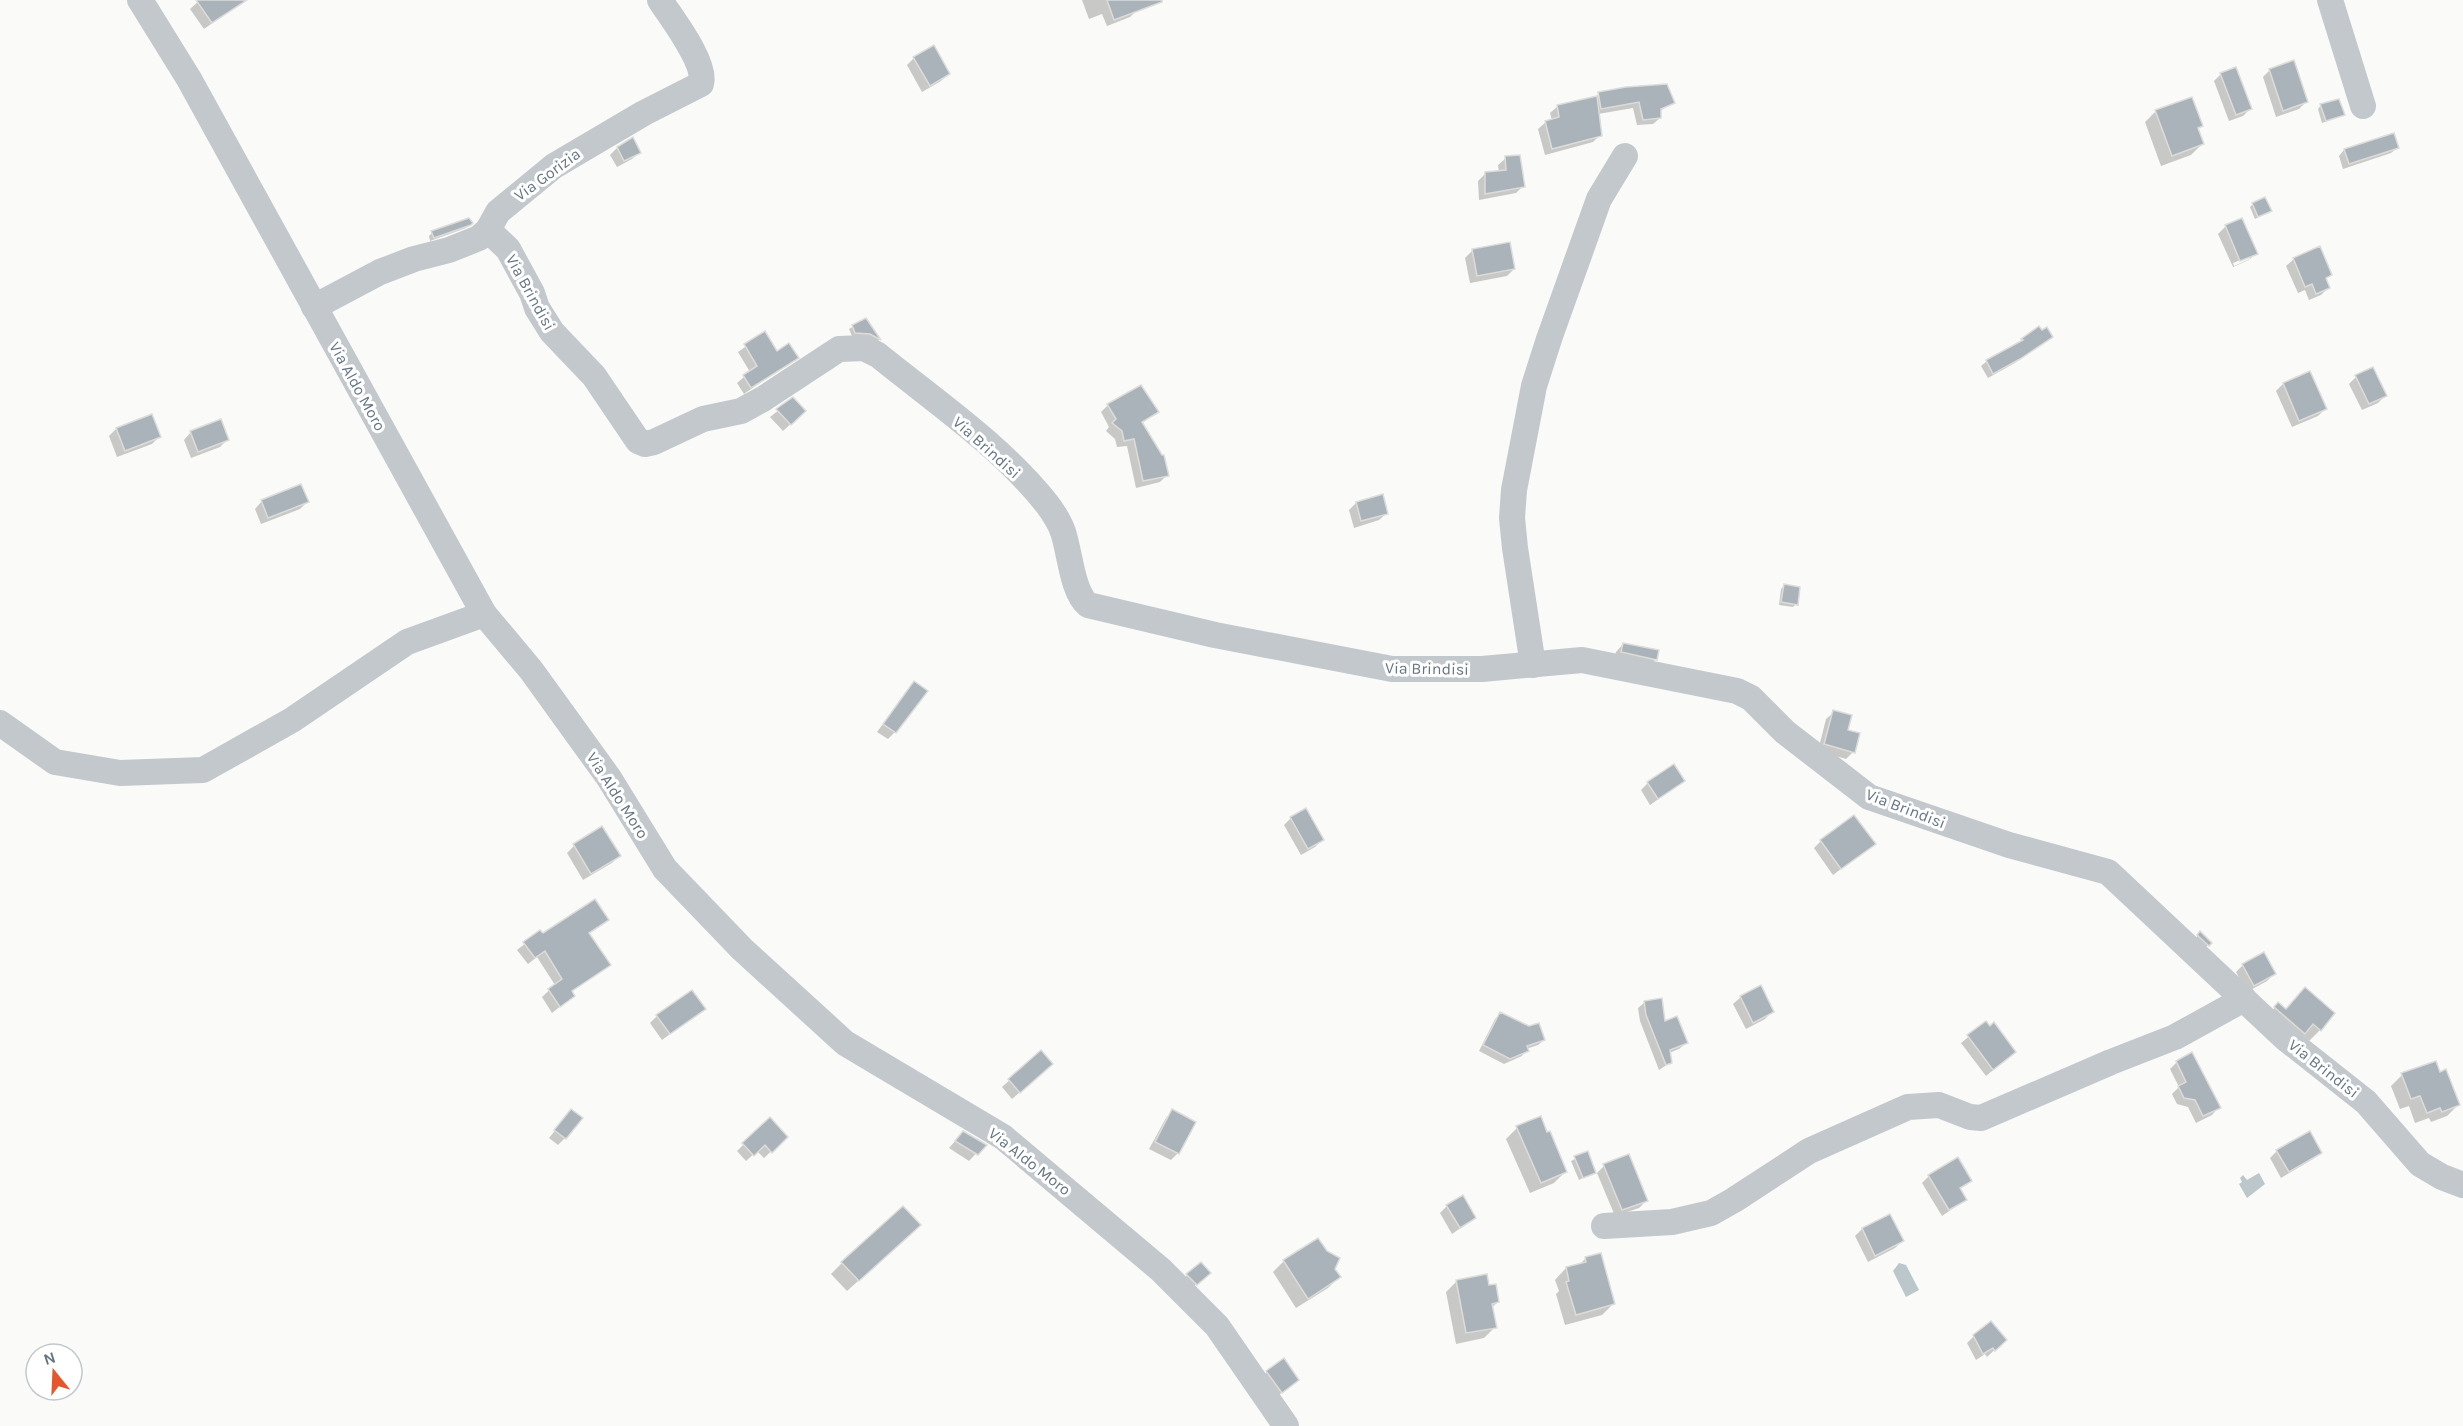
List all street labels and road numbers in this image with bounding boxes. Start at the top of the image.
street label: Via Gorizia [510,144,584,205]
street label: Via Brindisi [502,251,559,334]
street label: Via Aldo Moro [325,338,390,434]
street label: Via Brindisi [949,412,1024,483]
street label: Via Brindisi [1385,658,1469,679]
street label: Via Aldo Moro [583,749,652,842]
street label: Via Brindisi [1863,785,1948,832]
street label: Via Brindisi [2285,1035,2363,1102]
street label: Via Aldo Moro [985,1123,1075,1199]

